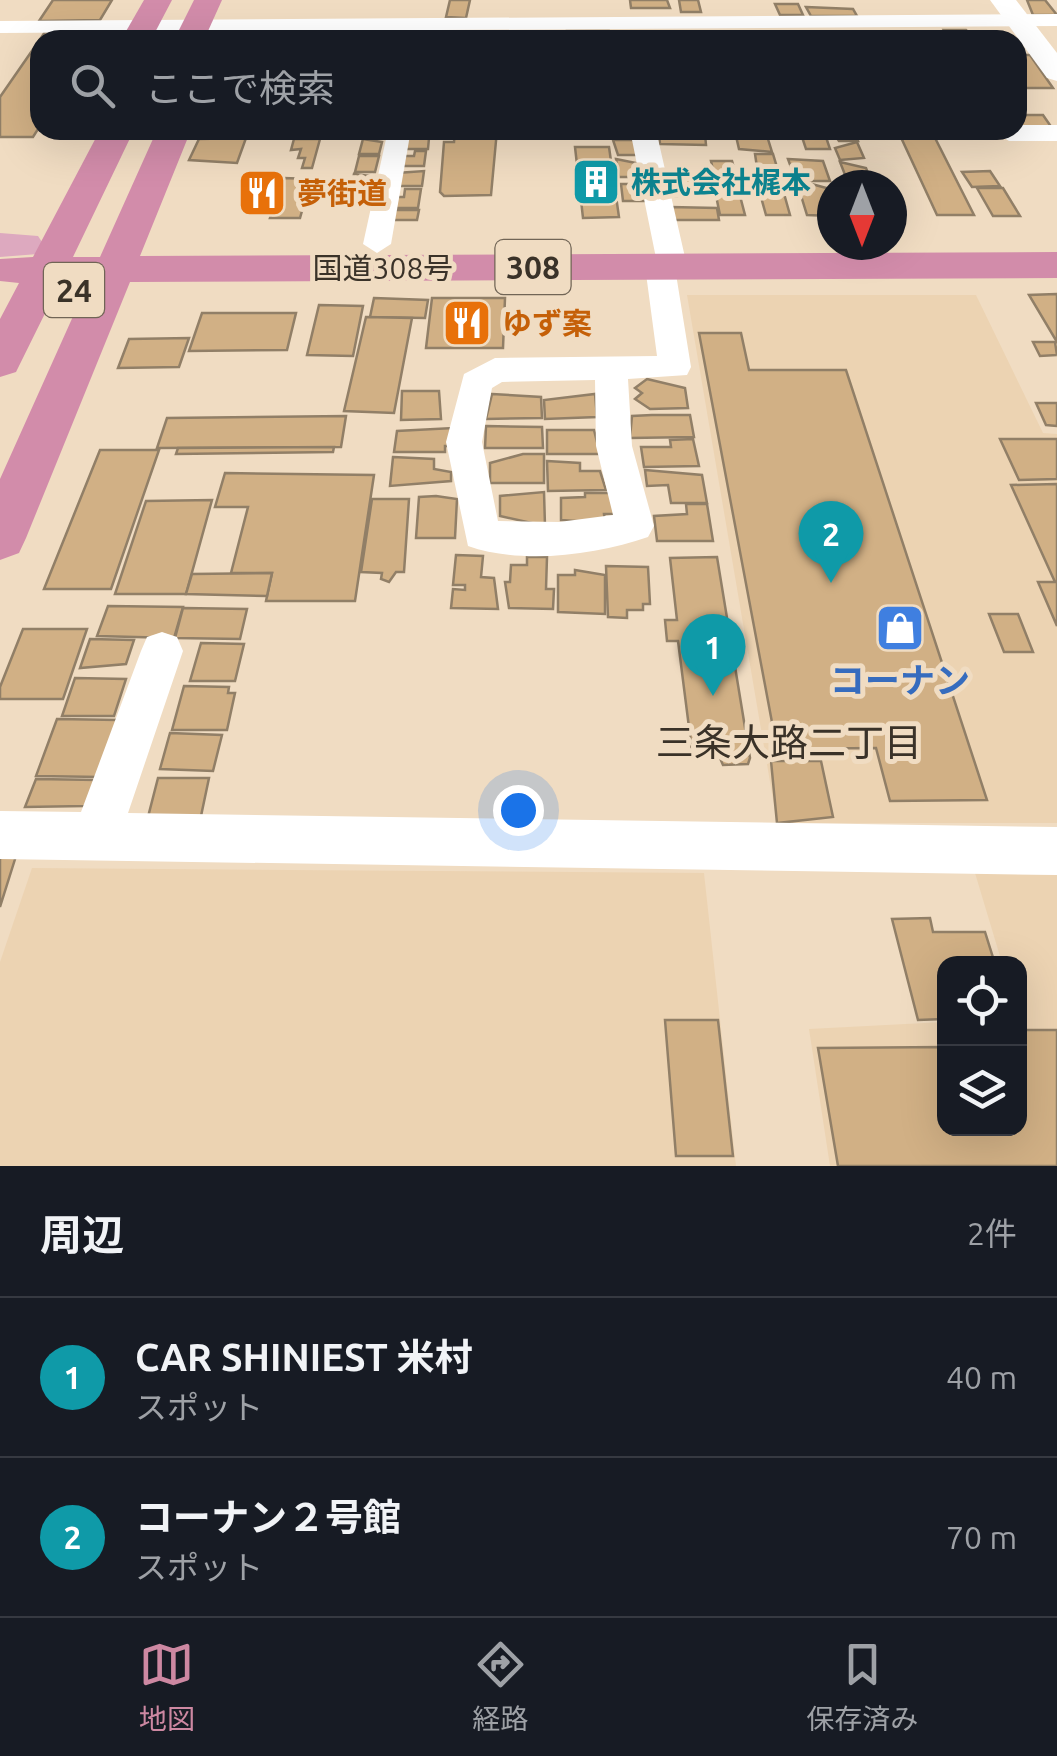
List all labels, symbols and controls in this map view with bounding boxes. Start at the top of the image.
search box [30,30,1027,140]
icon: search [65,58,120,113]
text: ここで検索 [145,67,335,109]
building icon: 株式会社梶本 [570,156,622,208]
place label: 株式会社梶本 [631,165,811,199]
restaurant icon: 夢街道 [236,167,288,219]
north arrow [817,170,907,260]
place label: 夢街道 [297,176,387,210]
road number: 308 [496,240,570,294]
street label: 国道308号 [313,251,453,285]
road number: 24 [44,263,104,317]
restaurant icon: ゆず案 [441,297,493,349]
place label: ゆず案 [502,306,592,340]
pin: 2 [798,500,864,583]
shop icon: コーナン [874,602,926,654]
pin: 1 [680,614,746,696]
place label: コーナン [830,660,970,700]
district label: 三条大路二丁目 [656,721,922,763]
your location [493,785,544,836]
map controls [937,956,1027,1136]
button: locate [937,956,1027,1046]
button: layers [937,1046,1027,1136]
text: 周辺 [40,1211,124,1258]
text: 2件 [967,1215,1017,1251]
text: CAR SHINIEST 米村 [135,1336,473,1378]
text: 1 [63,1359,82,1395]
text: 40 m [946,1359,1017,1395]
text: スポット [135,1389,263,1425]
text: コーナン２号館 [135,1496,401,1538]
text: 2 [63,1519,82,1555]
text: 70 m [946,1519,1017,1555]
text: スポット [135,1549,263,1585]
tab: 地図 [139,1637,195,1737]
tab: 経路 [472,1637,528,1737]
tab: 保存済み [806,1637,918,1737]

